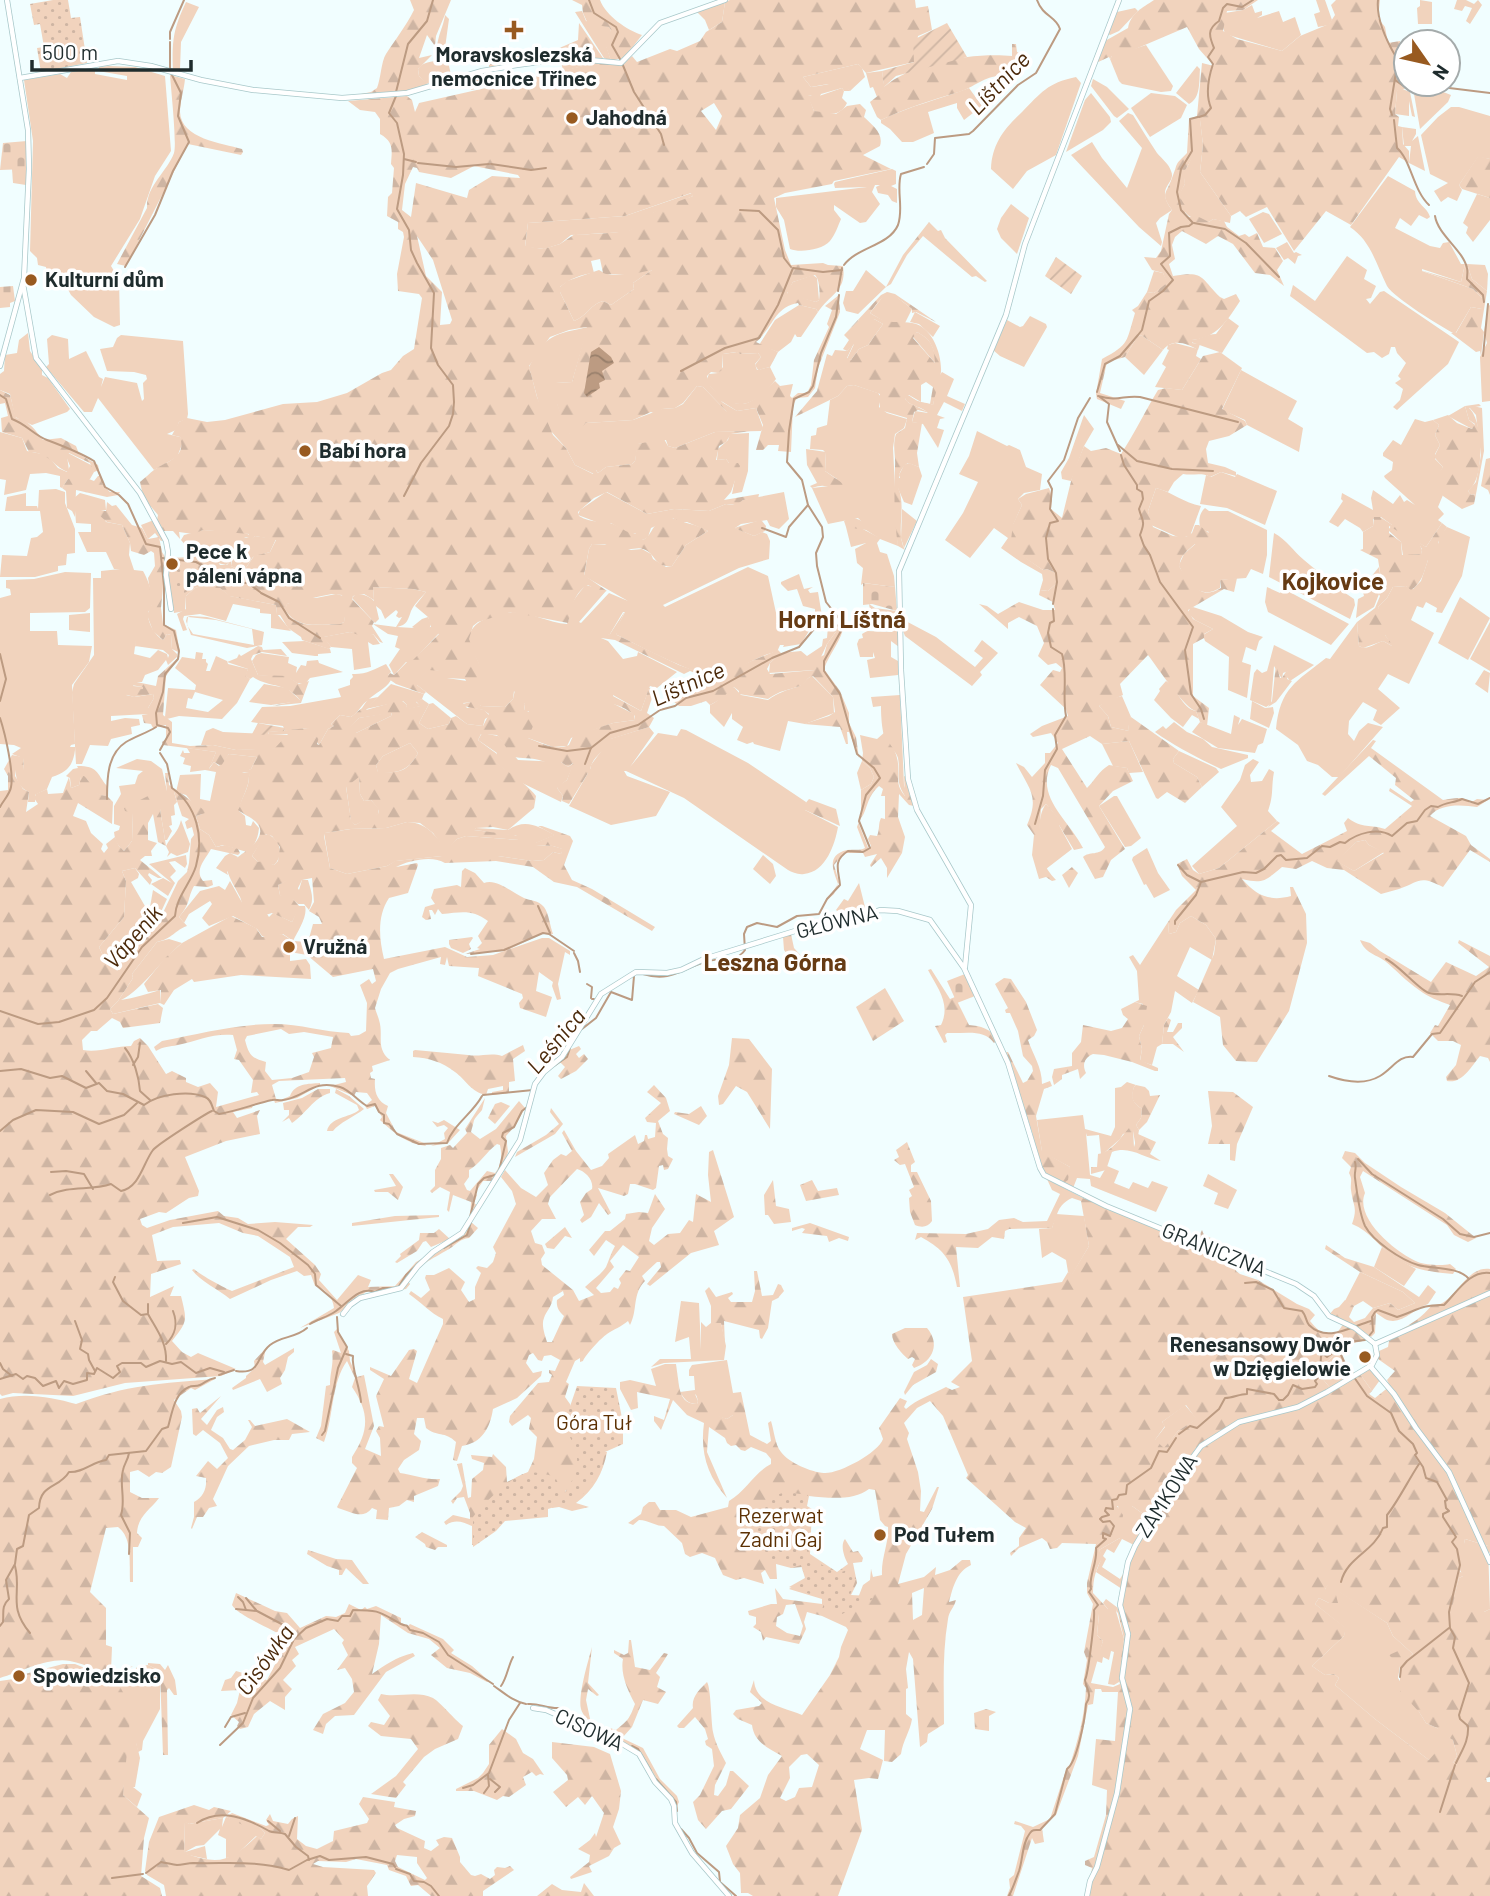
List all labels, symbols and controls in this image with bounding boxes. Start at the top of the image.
marker: Moravskoslezská nemocnice Třinec [504,20,524,40]
scale bar [32,28,191,72]
north arrow [1392,28,1462,98]
text: 500 m [42,39,98,64]
place label: Moravskoslezská nemocnice Třinec [431,41,597,90]
water label: Líštnice [961,45,1035,120]
text: N [1428,61,1455,84]
place label: Jahodná [586,104,667,129]
marker: Jahodná [564,110,580,126]
place label: Kulturní dům [45,266,164,291]
marker: Kulturní dům [23,272,39,288]
place label: Babí hora [319,437,406,462]
marker: Babí hora [297,443,313,459]
place label: Pece k pálení vápna [186,538,302,587]
marker: Pece k pálení vápna [164,556,180,572]
district label: Kojkovice [1282,566,1384,595]
district label: Horní Líštná [778,604,906,633]
water label: Líštnice [647,655,729,712]
street label: GŁÓWNA [793,898,880,943]
water label: Vápeník [97,899,168,974]
place label: Vružná [303,933,367,958]
marker: Vružná [281,939,297,955]
district label: Leszna Górna [703,947,847,976]
water label: Leśnica [520,1002,591,1079]
street label: GRANICZNA [1159,1216,1271,1281]
place label: Renesansowy Dwór w Dzięgielowie [1170,1331,1351,1380]
marker: Renesansowy Dwór w Dzięgielowie [1357,1349,1373,1365]
park label: Góra Tuł [556,1409,632,1434]
street label: ZAMKOWA [1130,1449,1202,1541]
park label: Rezerwat Zadni Gaj [738,1502,824,1551]
place label: Pod Tułem [894,1521,995,1546]
marker: Pod Tułem [872,1527,888,1543]
water label: Cisówka [229,1619,299,1700]
place label: Spowiedzisko [33,1662,161,1687]
marker: Spowiedzisko [11,1668,27,1684]
street label: CISOWA [551,1702,628,1755]

